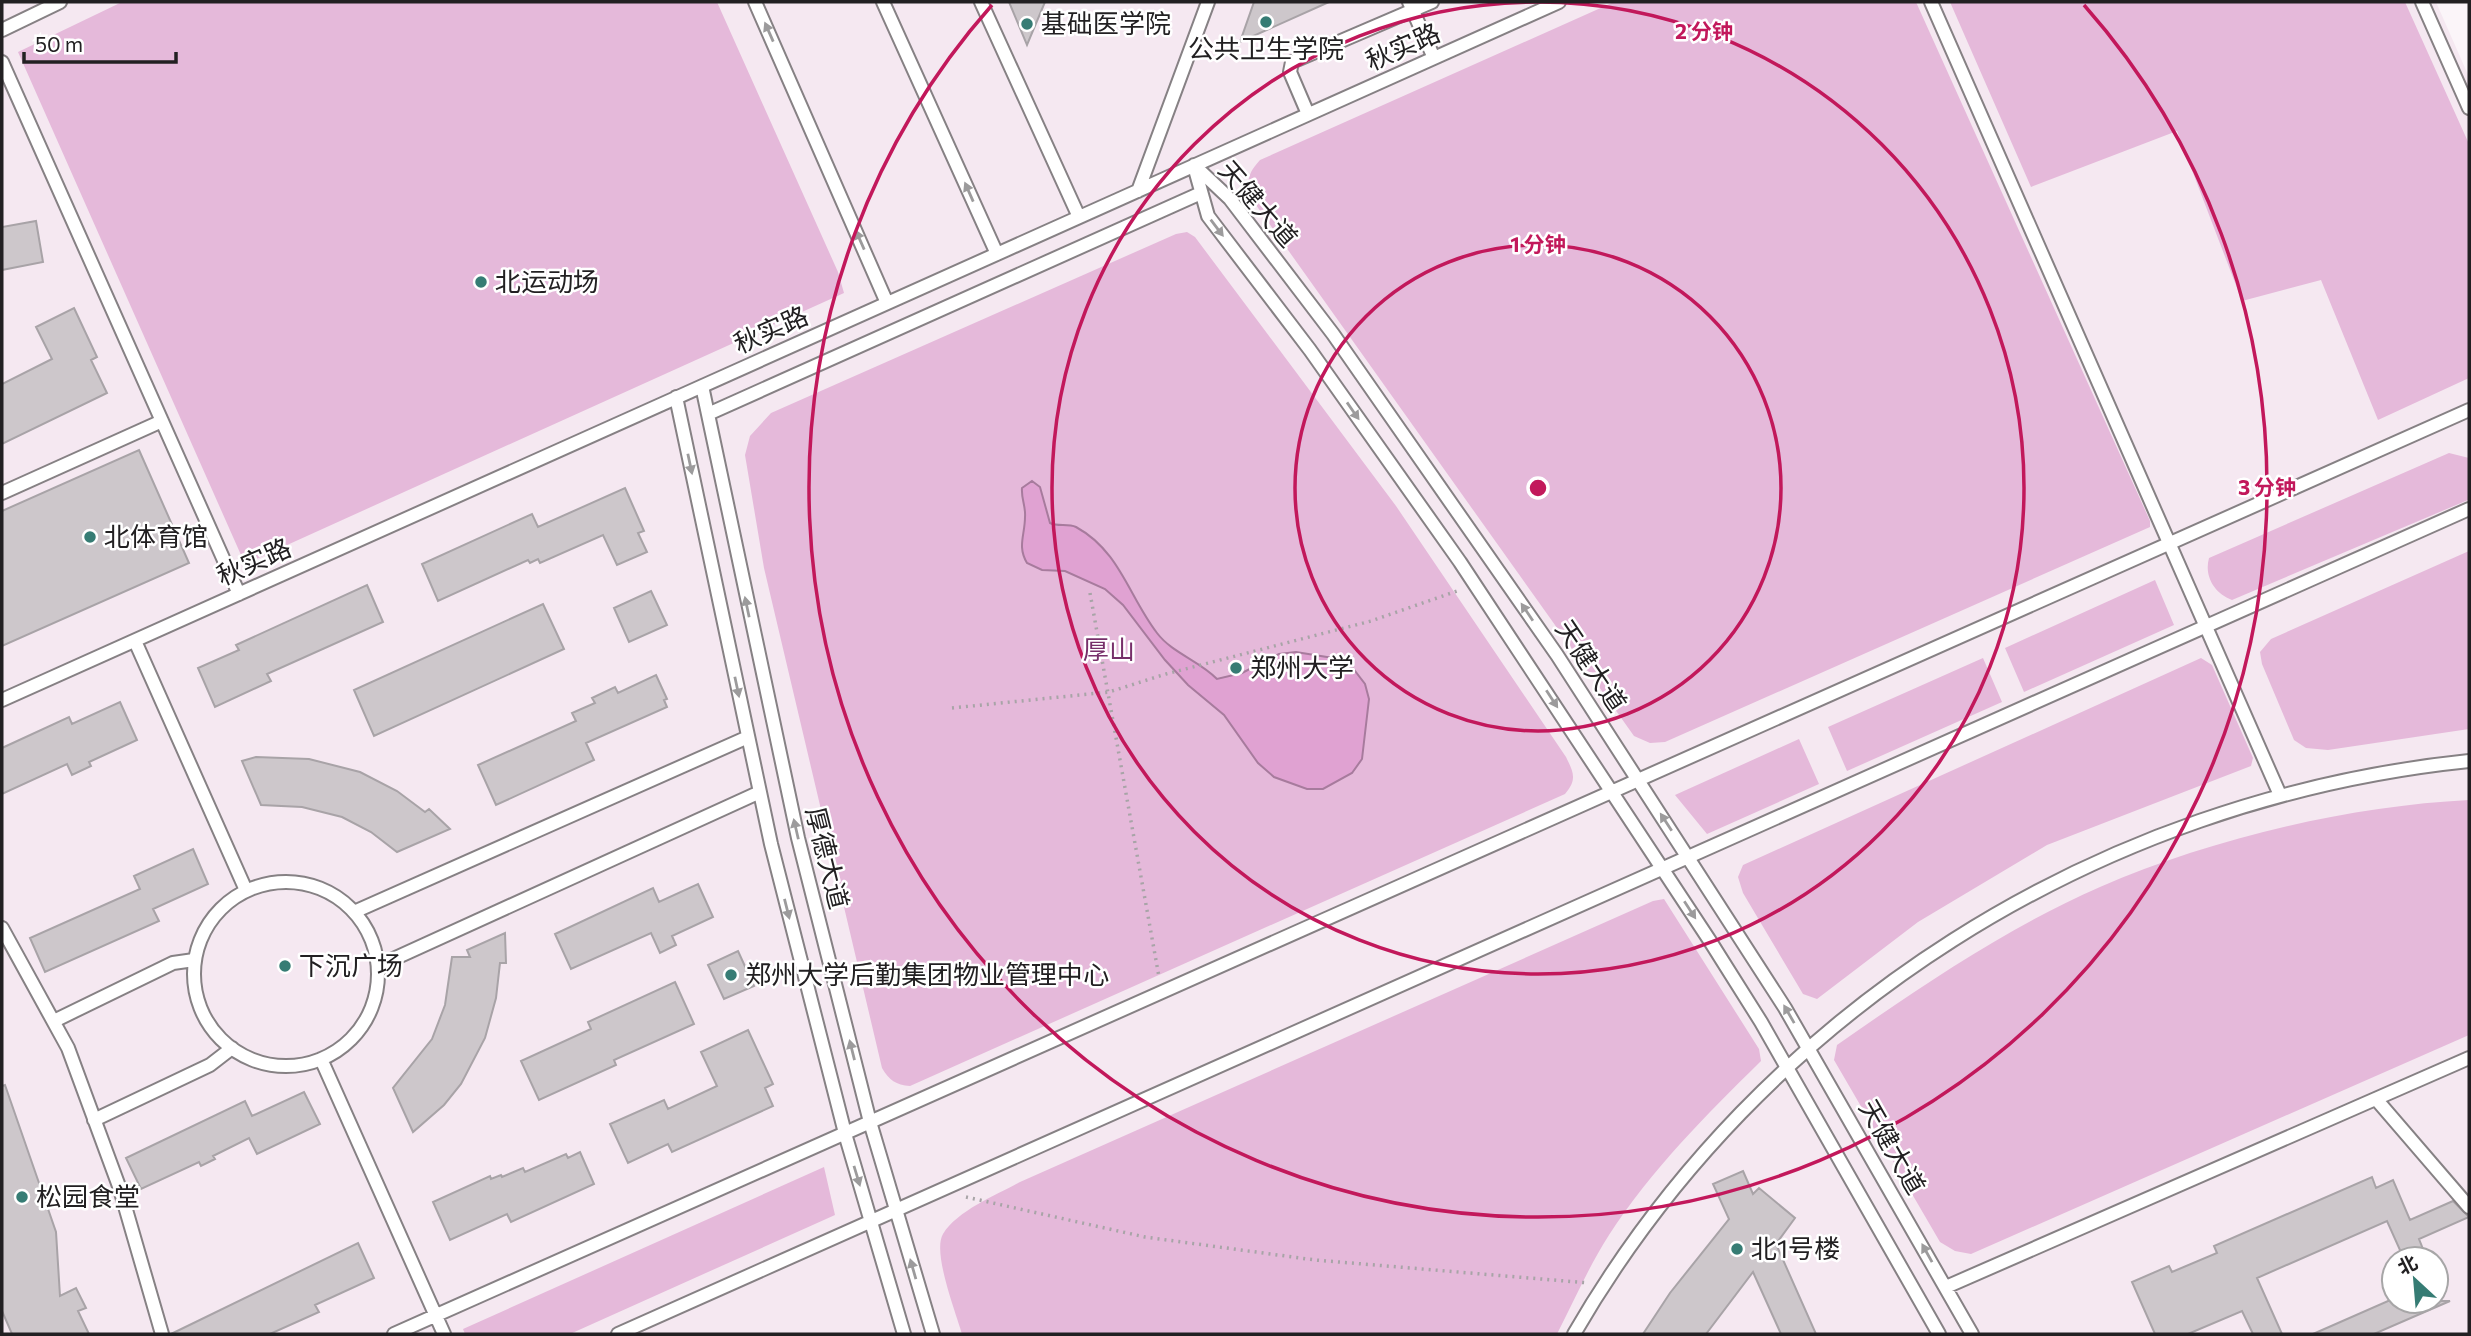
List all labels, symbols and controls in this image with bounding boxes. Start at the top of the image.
place label: 基础医学院 [1041,7,1171,38]
marker: 公共卫生学院 [1258,14,1274,30]
marker: 基础医学院 [1019,16,1035,32]
street label: 秋实路 [1360,16,1444,76]
text: 2 分钟 [1675,18,1733,43]
scale bar [24,21,177,65]
one-way arrow [763,22,775,42]
text: 50 m [35,31,83,56]
place label: 公共卫生学院 [1188,32,1344,63]
street label: 天健大道 [1213,154,1305,252]
one-way arrow [963,181,974,202]
one-way arrow [1210,219,1224,238]
one-way arrow [854,230,866,250]
text: 1 分钟 [1510,231,1566,256]
place label: 北运动场 [495,265,599,296]
marker: 北运动场 [473,274,489,290]
street label: 秋实路 [728,299,812,359]
one-way arrow [1346,402,1360,420]
one-way arrow [684,453,695,475]
text: 3 分钟 [2238,474,2296,499]
centre of rings [1526,476,1550,500]
place label: 北体育馆 [104,520,208,551]
marker: 北体育馆 [82,529,98,545]
street label: 秋实路 [211,531,295,591]
one-way arrow [742,596,753,618]
one-way arrow [1520,603,1534,621]
street label: 天健大道 [1550,613,1634,717]
park label: 厚山 [1083,633,1135,664]
place label: 郑州大学 [1250,651,1354,682]
marker: 郑州大学 [1228,660,1244,676]
one-way arrow [731,676,742,698]
one-way arrow [1545,689,1558,709]
street label: 厚德大道 [801,803,856,912]
one-way arrow [1659,813,1673,831]
one-way arrow [790,818,801,840]
one-way arrow [782,898,793,920]
one-way arrow [1683,900,1696,919]
place label: 下沉广场 [299,949,403,980]
marker: 下沉广场 [277,958,293,974]
place label: 郑州大学后勤集团物业管理中心 [745,958,1109,989]
marker: 郑州大学后勤集团物业管理中心 [723,967,739,983]
one-way arrow [1782,1004,1795,1023]
one-way arrow [846,1039,857,1061]
street label: 天健大道 [1854,1093,1933,1199]
one-way arrow [853,1166,863,1187]
place label: 松园食堂 [36,1180,140,1211]
marker: 松园食堂 [14,1189,30,1205]
place label: 北1号楼 [1751,1232,1840,1263]
marker: 北1号楼 [1729,1241,1745,1257]
one-way arrow [1921,1243,1933,1263]
north arrow [2380,1245,2450,1315]
text: 北 [2394,1250,2421,1279]
one-way arrow [908,1258,918,1279]

